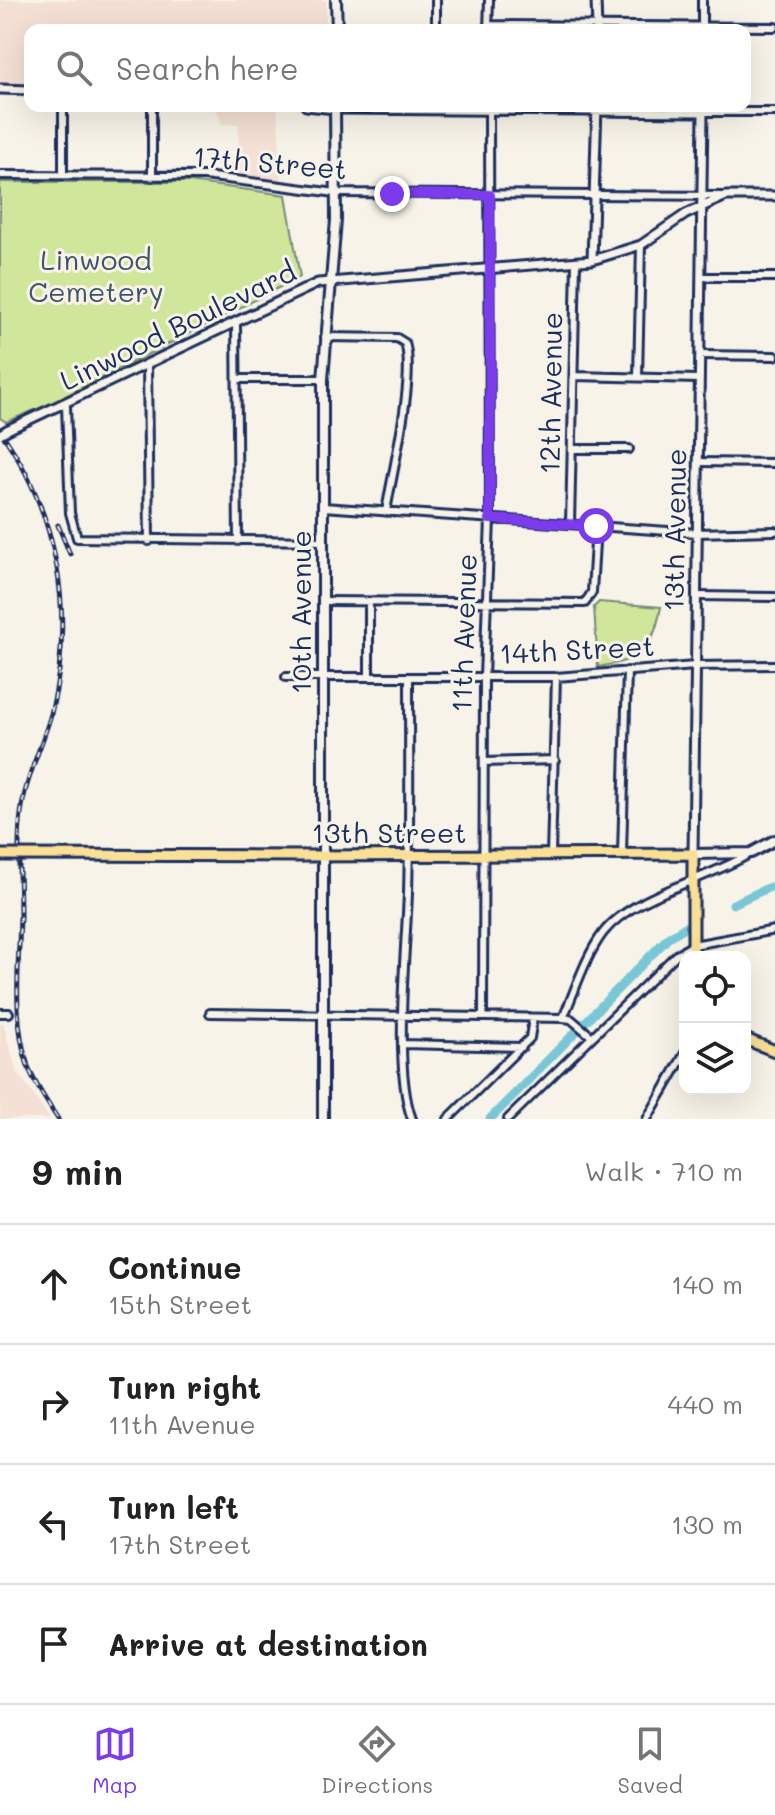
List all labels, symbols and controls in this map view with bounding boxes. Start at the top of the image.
search box [24,24,751,112]
icon: search [52,46,96,90]
text: Search here [116,48,299,88]
street label: 17th Street [192,137,349,187]
route end [374,176,410,212]
park label: Linwood Cemetery [28,241,164,309]
street label: Linwood Boulevard [54,252,301,398]
street label: 12th Avenue [531,312,569,474]
street label: 13th Avenue [655,448,693,612]
route start [578,508,614,544]
street label: 10th Avenue [282,530,318,694]
street label: 11th Avenue [442,553,484,713]
street label: 14th Street [499,627,655,671]
street label: 13th Street [311,814,467,850]
map controls [679,951,751,1095]
button: locate [679,951,751,1023]
button: layers [679,1023,751,1095]
text: 9 min [32,1149,123,1194]
text: Walk · 710 m [585,1154,743,1188]
text: Continue [108,1247,241,1287]
icon: ahead [32,1262,76,1306]
text: 140 m [671,1267,743,1301]
text: 15th Street [108,1287,252,1321]
text: Turn right [108,1367,261,1407]
icon: right [32,1382,76,1426]
text: 440 m [667,1387,743,1421]
text: 11th Avenue [108,1407,256,1441]
text: Turn left [108,1487,239,1527]
icon: left [32,1502,76,1546]
text: 130 m [671,1507,743,1541]
text: 17th Street [108,1527,251,1561]
icon: arrive [32,1622,76,1666]
text: Arrive at destination [108,1624,428,1664]
tab: Map [92,1722,137,1799]
tab: Directions [321,1722,433,1799]
tab: Saved [618,1722,683,1799]

